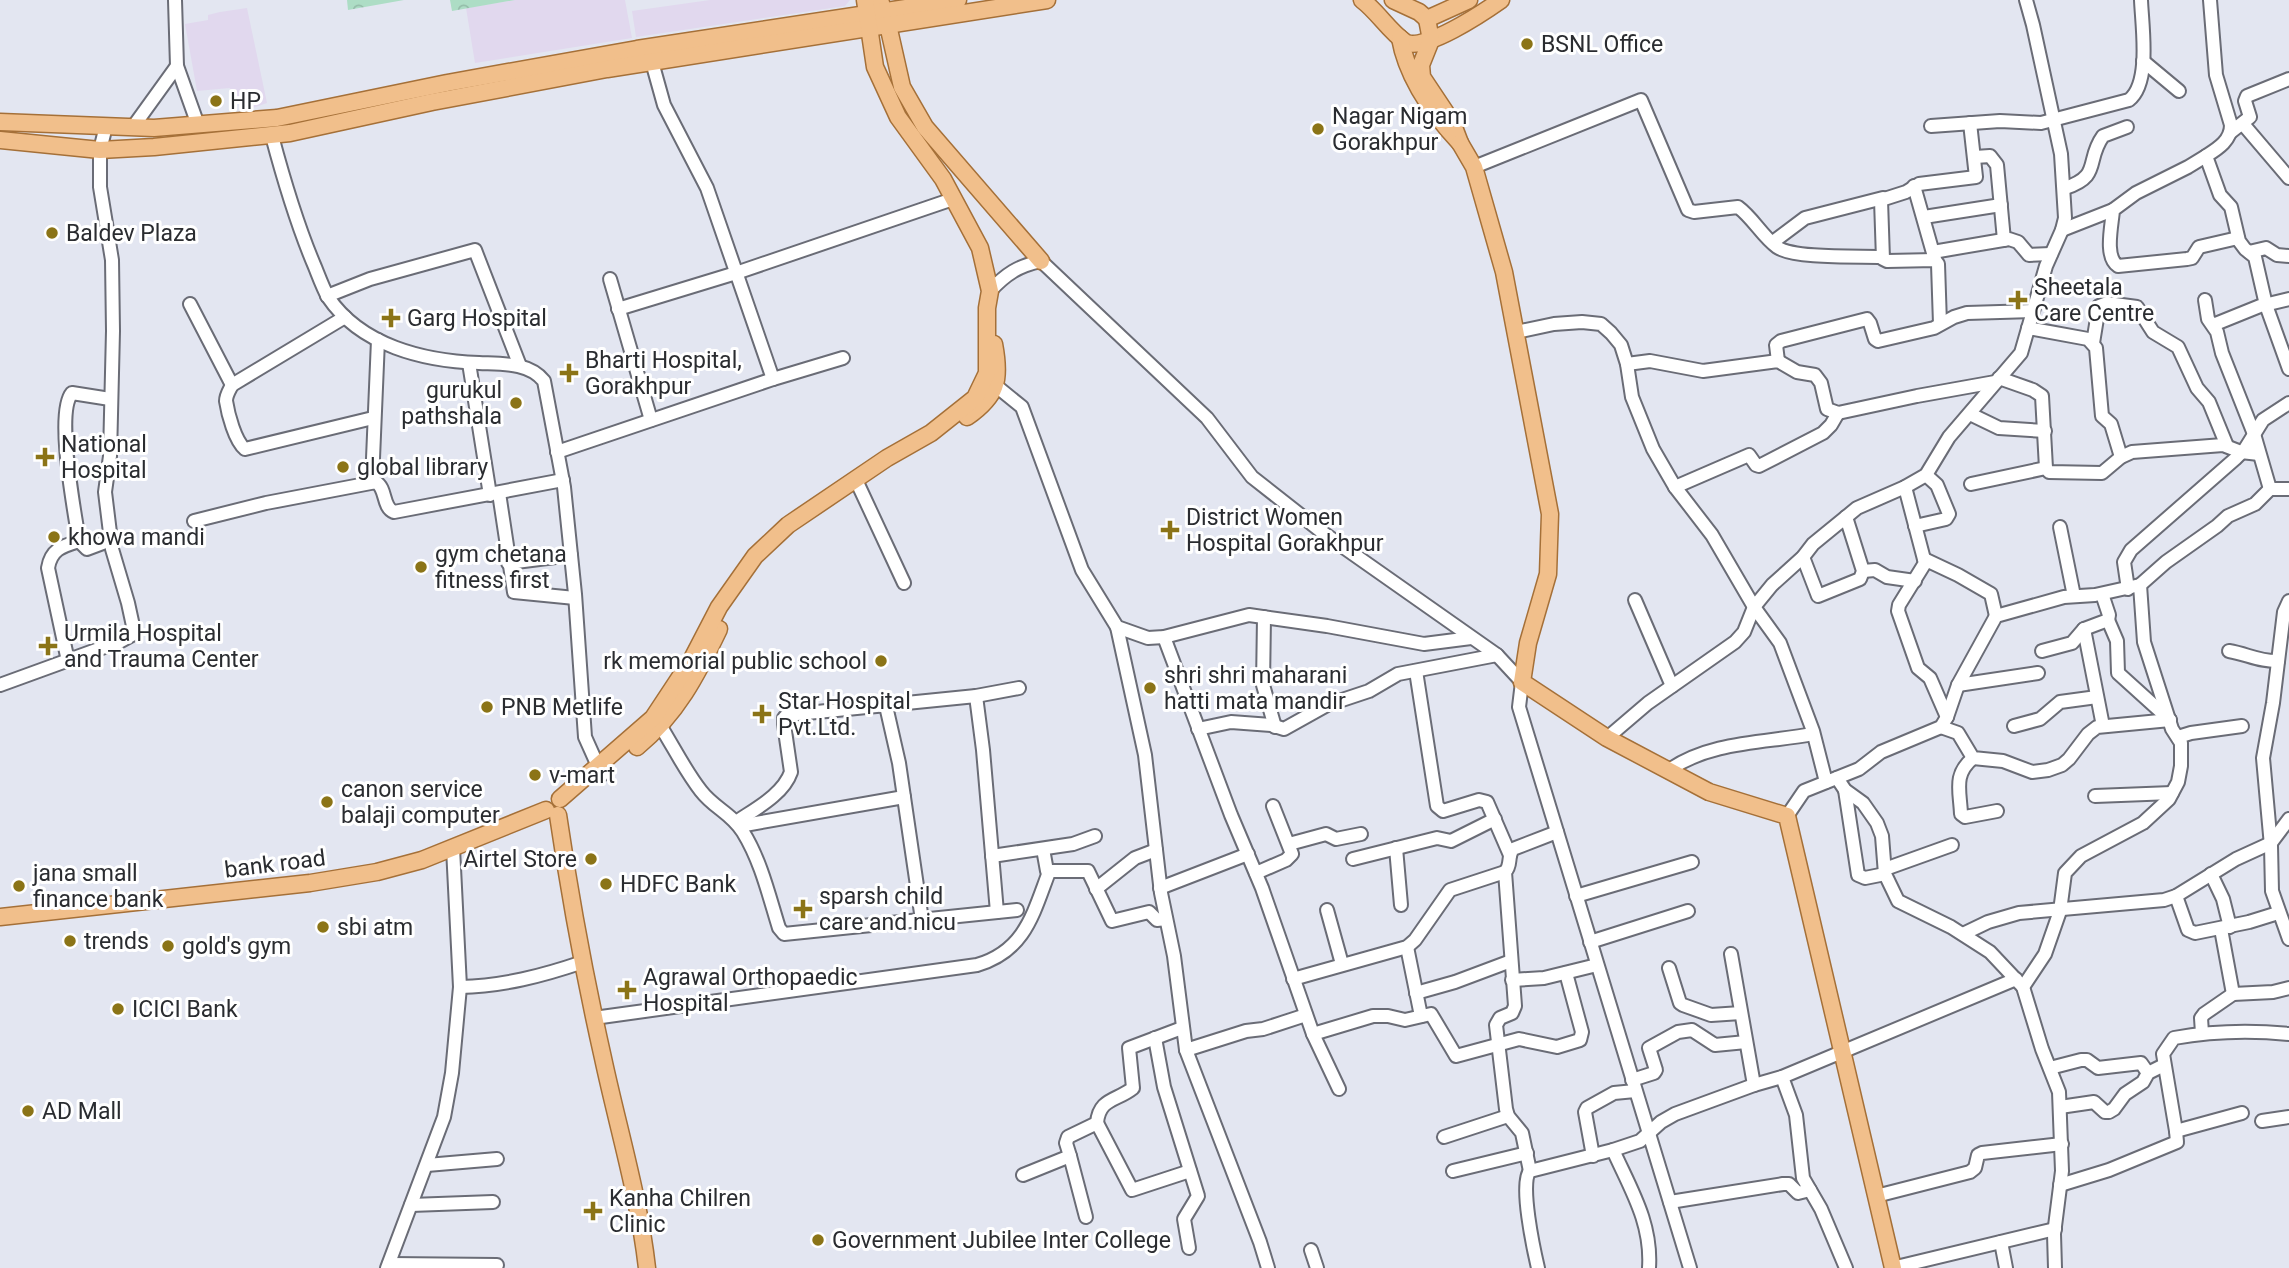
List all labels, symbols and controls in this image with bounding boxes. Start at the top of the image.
place label: BSNL Office [1541,31,1663,58]
marker: BSNL Office [1519,36,1535,52]
place label: HP [230,88,261,115]
marker: HP [208,93,224,109]
place label: Nagar Nigam Gorakhpur [1332,103,1467,156]
marker: Nagar Nigam Gorakhpur [1310,121,1326,137]
place label: Baldev Plaza [66,220,197,247]
marker: Baldev Plaza [44,225,60,241]
place label: Sheetala Care Centre [2034,274,2154,327]
marker: Sheetala Care Centre [2008,290,2028,310]
place label: Garg Hospital [407,305,547,332]
marker: Garg Hospital [381,308,401,328]
place label: Bharti Hospital, Gorakhpur [585,347,742,400]
marker: Bharti Hospital, Gorakhpur [559,363,579,383]
place label: gurukul pathshala [401,377,502,430]
marker: gurukul pathshala [508,395,524,411]
place label: National Hospital [61,431,147,484]
marker: National Hospital [35,447,55,467]
place label: global library [357,454,488,481]
marker: global library [335,459,351,475]
place label: District Women Hospital Gorakhpur [1186,504,1384,557]
marker: District Women Hospital Gorakhpur [1160,520,1180,540]
place label: khowa mandi [68,524,205,551]
marker: khowa mandi [46,529,62,545]
place label: gym chetana fitness first [435,541,567,594]
marker: gym chetana fitness first [413,559,429,575]
place label: Urmila Hospital and Trauma Center [64,620,259,673]
marker: Urmila Hospital and Trauma Center [38,636,58,656]
place label: rk memorial public school [603,648,867,675]
marker: rk memorial public school [873,653,889,669]
place label: shri shri maharani hatti mata mandir [1164,662,1347,715]
marker: shri shri maharani hatti mata mandir [1142,680,1158,696]
place label: Star Hospital Pvt.Ltd. [778,688,911,741]
place label: PNB Metlife [501,694,623,721]
marker: PNB Metlife [479,699,495,715]
marker: Star Hospital Pvt.Ltd. [752,704,772,724]
place label: v-mart [549,762,615,789]
marker: v-mart [527,767,543,783]
place label: canon service balaji computer [341,776,500,829]
marker: canon service balaji computer [319,794,335,810]
street label: bank road [223,844,327,884]
place label: Airtel Store [463,846,577,873]
marker: Airtel Store [583,851,599,867]
place label: jana small finance bank [32,860,164,913]
place label: HDFC Bank [620,871,736,898]
marker: HDFC Bank [598,876,614,892]
marker: jana small finance bank [11,878,27,894]
place label: sparsh child care and nicu [819,883,956,936]
marker: sparsh child care and nicu [793,899,813,919]
place label: sbi atm [337,914,413,941]
marker: sbi atm [315,919,331,935]
place label: trends [84,928,149,955]
marker: trends [62,933,78,949]
place label: gold's gym [182,933,291,960]
marker: gold's gym [160,938,176,954]
place label: Agrawal Orthopaedic Hospital [643,964,858,1017]
marker: Agrawal Orthopaedic Hospital [617,980,637,1000]
place label: ICICI Bank [132,996,238,1023]
marker: ICICI Bank [110,1001,126,1017]
place label: AD Mall [42,1098,122,1125]
marker: AD Mall [20,1103,36,1119]
place label: Kanha Chilren Clinic [609,1185,751,1238]
marker: Kanha Chilren Clinic [583,1201,603,1221]
place label: Government Jubilee Inter College [832,1227,1171,1254]
marker: Government Jubilee Inter College [810,1232,826,1248]

